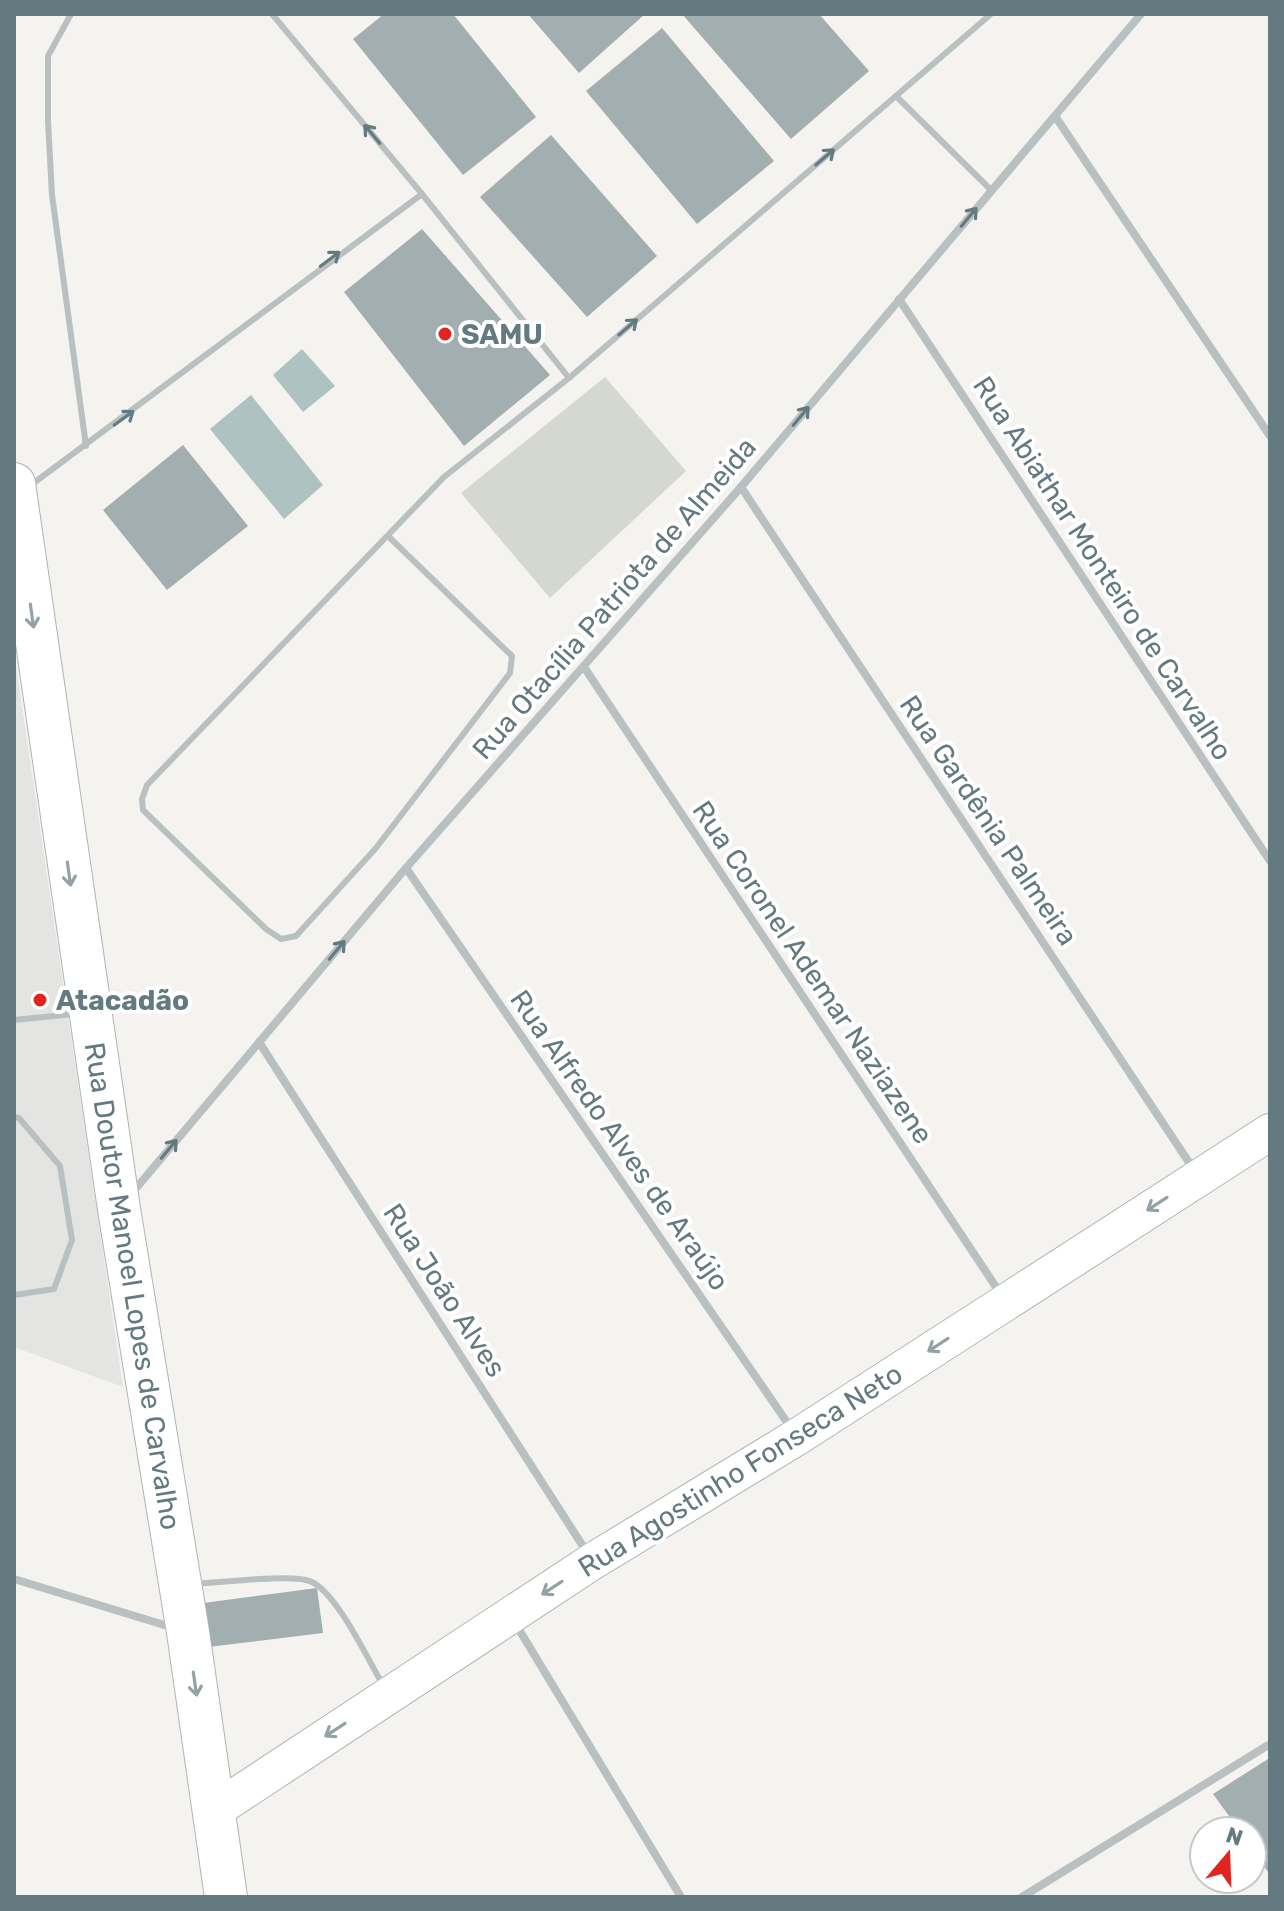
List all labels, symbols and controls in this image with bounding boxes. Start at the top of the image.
one-way arrow [363,124,381,144]
one-way arrow [815,149,835,167]
one-way arrow [960,208,978,228]
one-way arrow [319,251,341,268]
place label: SAMU [461,318,543,351]
one-way arrow [618,318,638,336]
marker: SAMU [436,325,454,343]
street label: Rua Abiathar Monteiro de Carvalho [966,370,1239,766]
one-way arrow [792,406,810,427]
one-way arrow [113,410,135,426]
street label: Rua Otacília Patriota de Almeida [466,431,763,766]
one-way arrow [25,603,40,629]
street label: Rua Gardênia Palmeira [893,689,1084,951]
street label: Rua Coronel Ademar Naziazene [685,795,940,1150]
one-way arrow [62,861,77,886]
one-way arrow [328,941,346,961]
place label: Atacadão [56,984,189,1017]
street label: Rua Alfredo Alves de Araújo [503,984,736,1297]
marker: Atacadão [31,991,49,1009]
street label: Rua Doutor Manoel Lopes de Carvalho [78,1040,187,1532]
one-way arrow [160,1140,178,1160]
one-way arrow [1146,1197,1169,1213]
street label: Rua João Alves [376,1198,513,1383]
one-way arrow [928,1337,950,1353]
street label: Rua Agostinho Fonseca Neto [572,1357,908,1584]
one-way arrow [542,1579,564,1596]
one-way arrow [188,1671,203,1696]
one-way arrow [324,1723,347,1739]
north arrow [1188,1815,1268,1895]
text: N [1222,1821,1246,1852]

